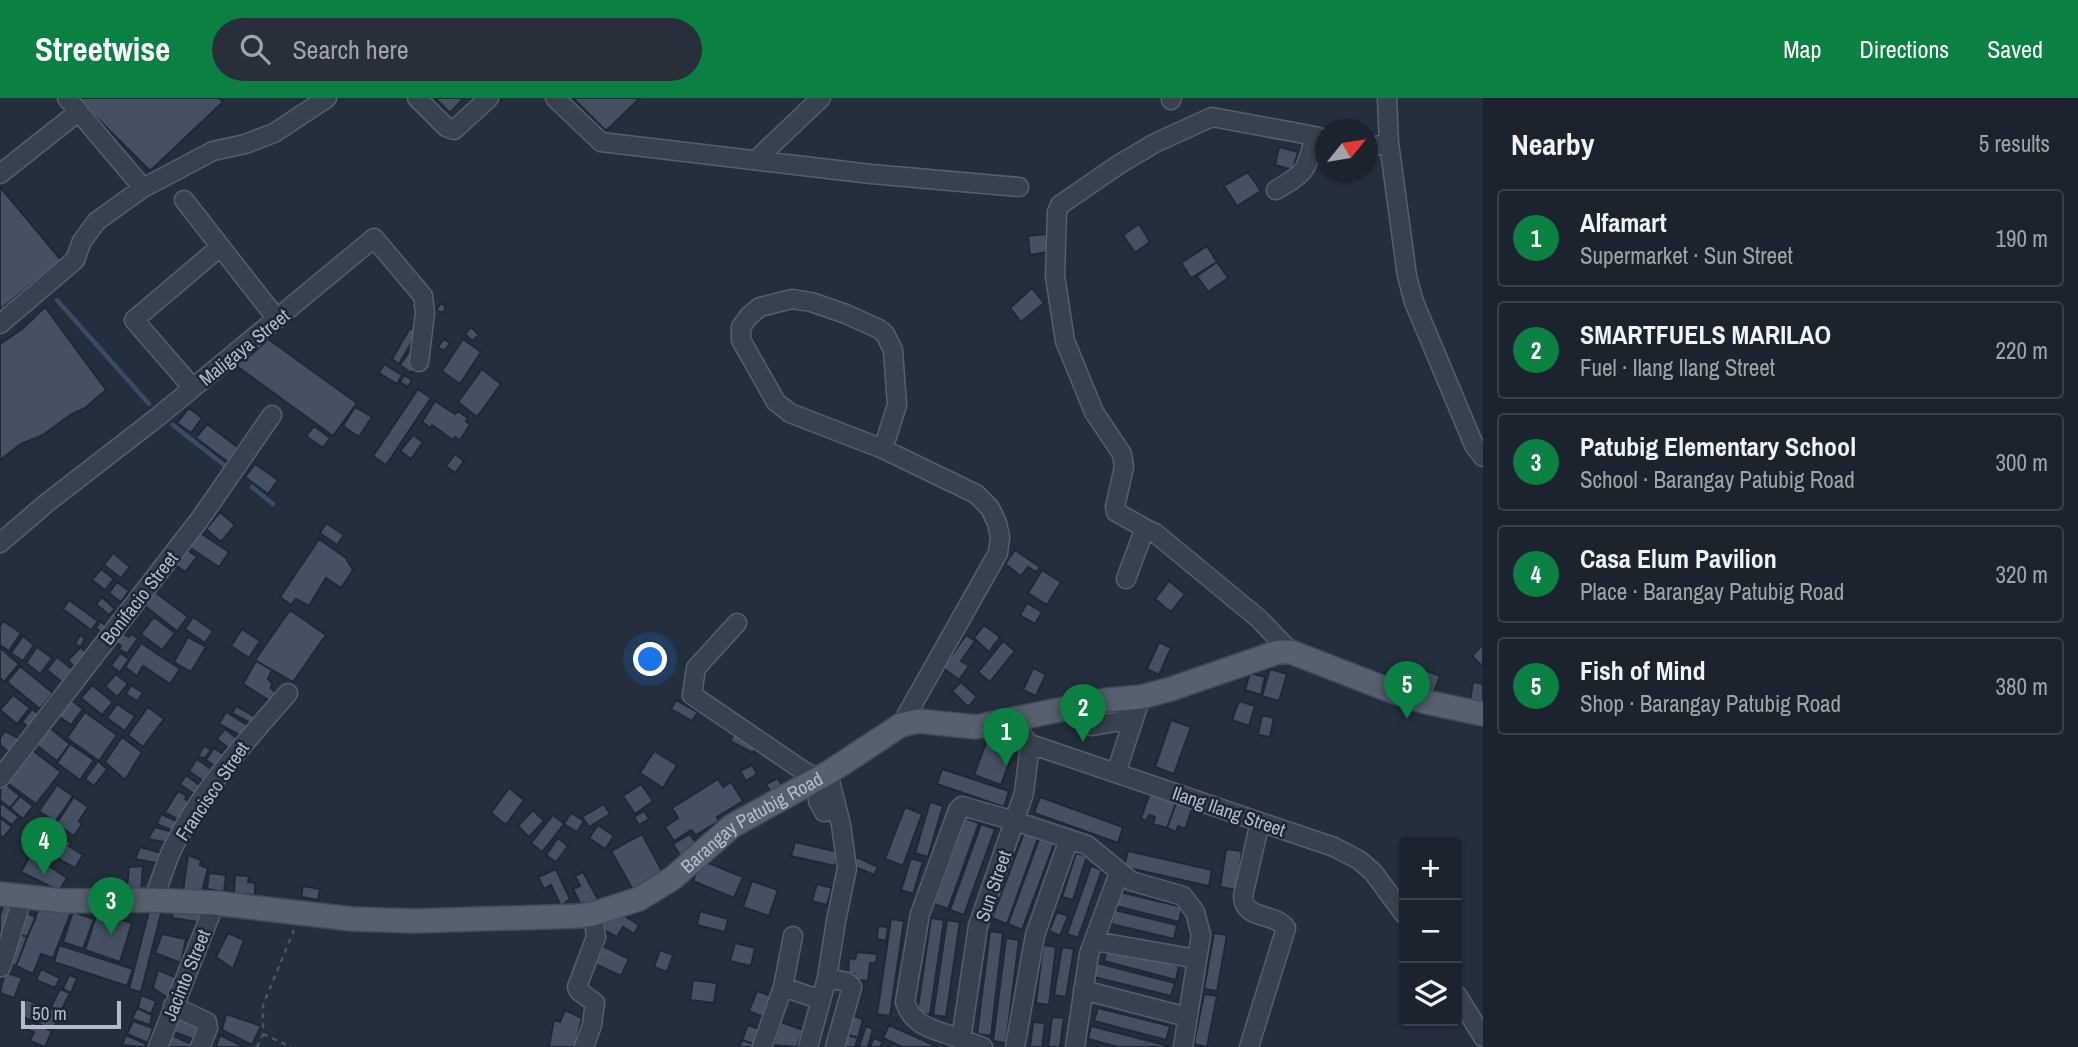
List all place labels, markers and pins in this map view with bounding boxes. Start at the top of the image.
pin: 5 [1384,661,1430,719]
pin: 2 [1060,684,1106,742]
pin: 1 [983,708,1029,766]
pin: 4 [21,817,67,875]
pin: 3 [88,877,134,935]

